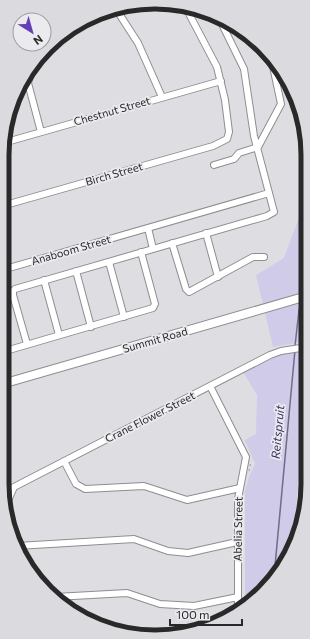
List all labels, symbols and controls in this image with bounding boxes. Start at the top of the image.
north arrow [12,12,52,52]
text: N [31,33,46,48]
street label: Chestnut Street [72,93,152,128]
street label: Birch Street [84,159,145,188]
street label: Anaboom Street [30,232,113,267]
street label: Summit Road [121,324,189,355]
street label: Crane Flower Street [103,388,197,445]
water label: Reitspruit [268,403,286,459]
street label: Abelia Street [230,496,245,561]
scale bar [170,601,242,627]
text: 100 m [176,607,210,621]

